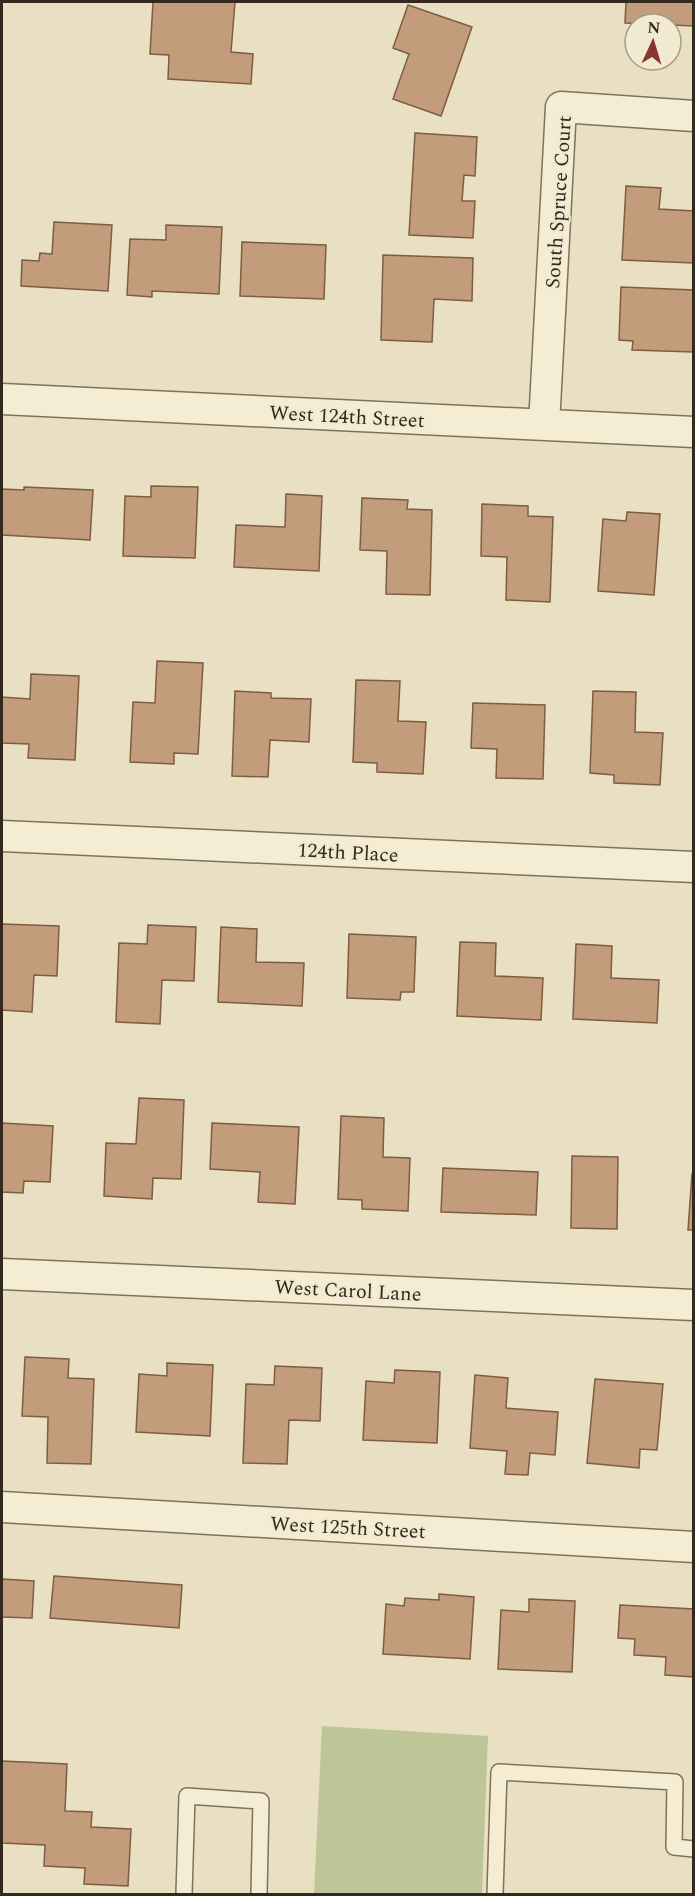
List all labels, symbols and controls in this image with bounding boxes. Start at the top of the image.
north arrow [623,12,683,72]
text: N [647,16,661,40]
street label: South Spruce Court [538,114,580,290]
street label: West 124th Street [268,398,425,436]
street label: 124th Place [297,835,399,871]
street label: West Carol Lane [274,1272,422,1310]
street label: West 125th Street [269,1509,426,1547]

